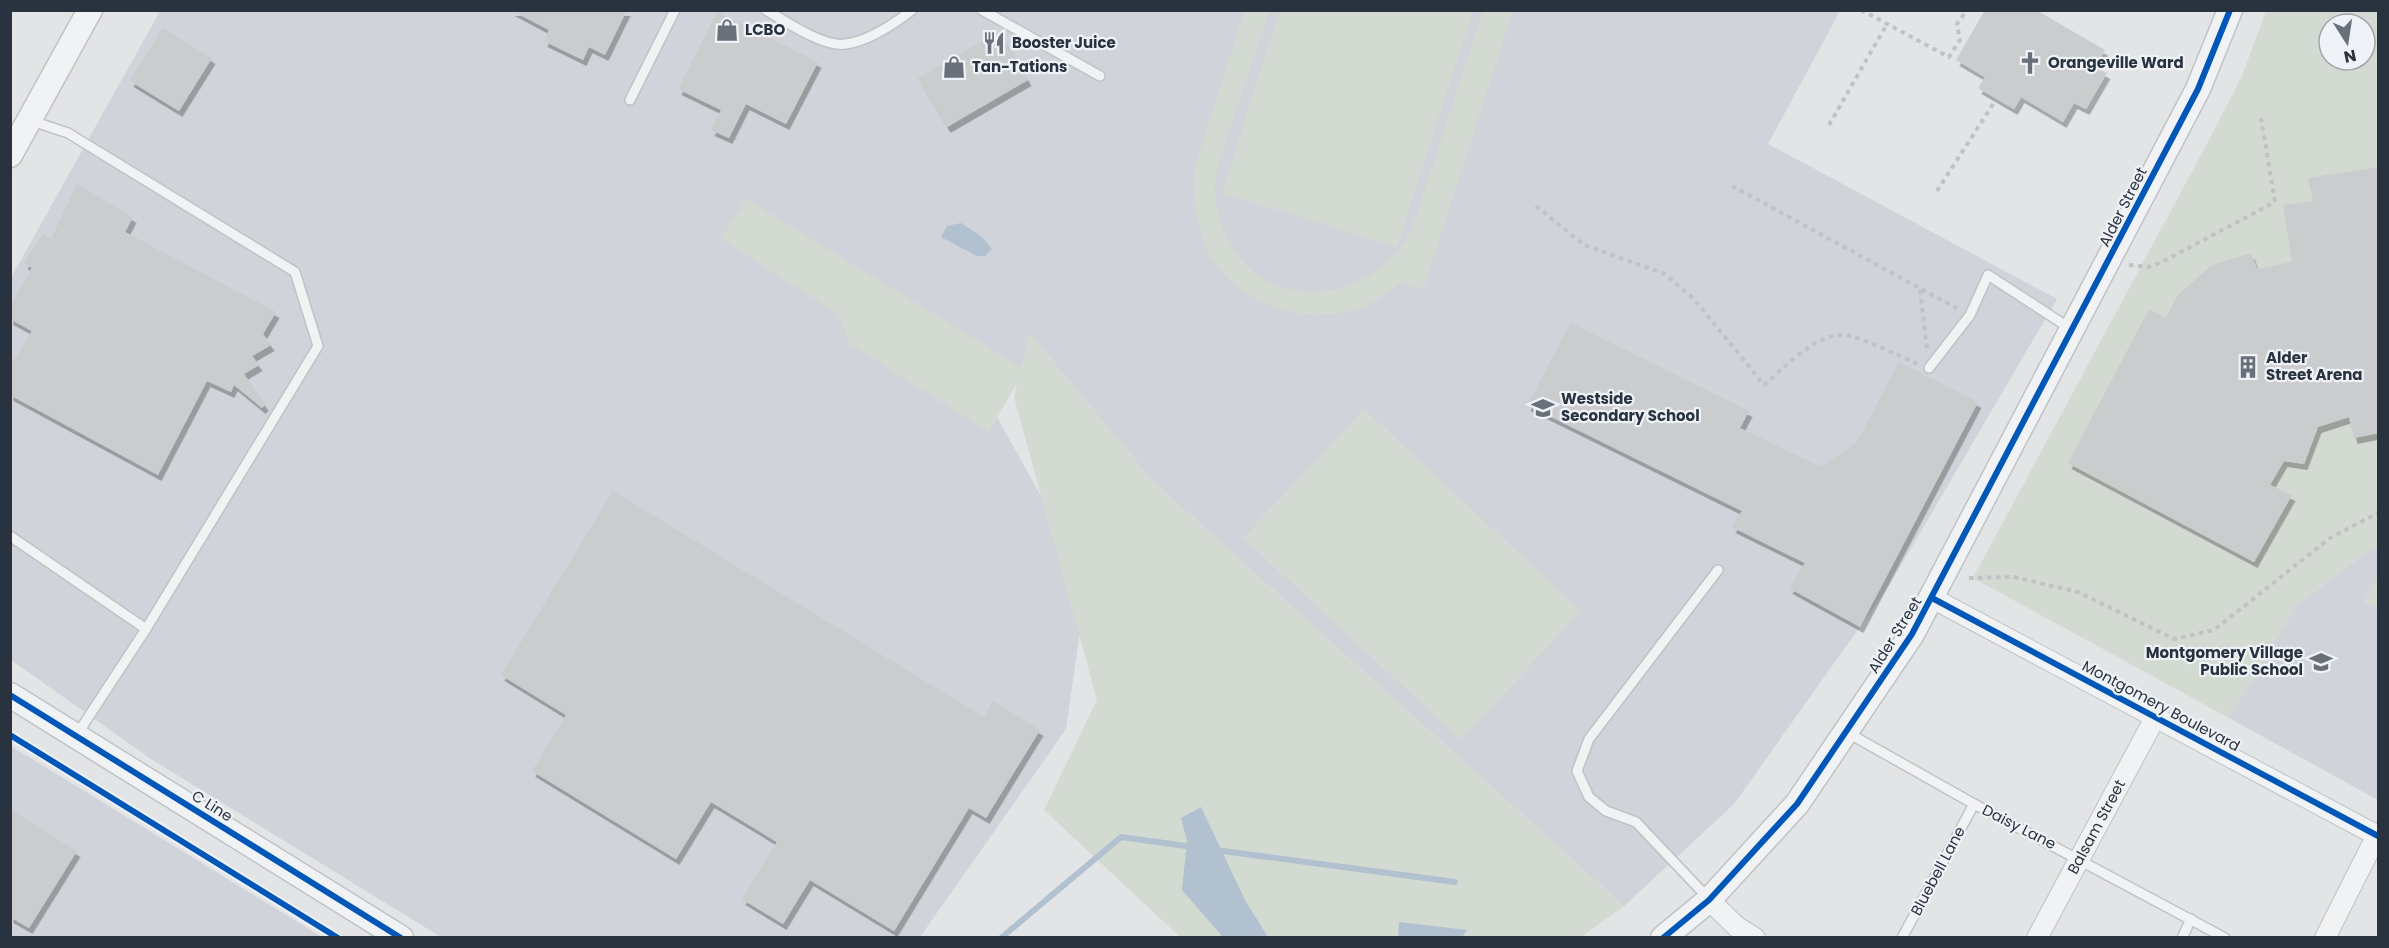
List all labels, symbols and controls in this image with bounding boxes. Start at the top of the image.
north arrow [2317,12,2377,72]
shop icon: LCBO [714,17,740,43]
place label: LCBO [745,19,785,40]
restaurant icon: Booster Juice [981,30,1007,56]
place label: Booster Juice [1012,32,1116,53]
text: N [2342,44,2358,69]
church icon: Orangeville Ward [2017,50,2043,76]
place label: Orangeville Ward [2048,52,2184,73]
shop icon: Tan-Tations [941,54,967,80]
place label: Tan-Tations [972,56,1067,77]
street label: Alder Street [2094,163,2152,250]
place label: Alder Street Arena [2266,347,2363,385]
building icon: Alder Street Arena [2235,354,2261,380]
place label: Westside Secondary School [1561,388,1700,426]
school or university icon: Westside Secondary School [1530,395,1556,421]
street label: Alder Street [1863,592,1926,677]
place label: Montgomery Village Public School [2146,642,2303,680]
school or university icon: Montgomery Village Public School [2308,649,2334,675]
street label: Montgomery Boulevard [2079,655,2244,756]
street label: Balsam Street [2062,776,2130,878]
street label: C Line [188,785,237,826]
street label: Daisy Lane [1979,799,2060,854]
street label: Bluebell Lane [1905,823,1970,919]

